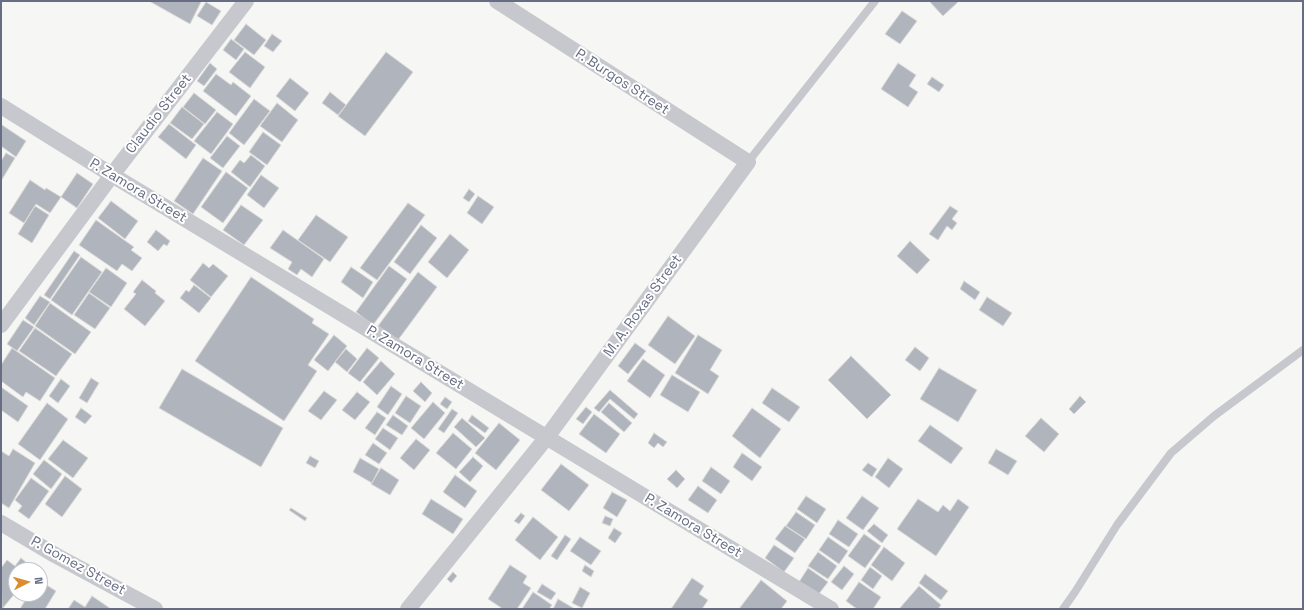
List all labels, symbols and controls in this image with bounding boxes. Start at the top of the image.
street label: P. Burgos Street [572,45,672,119]
street label: Claudio Street [123,71,195,157]
street label: P. Zamora Street [86,155,190,227]
street label: M. A. Roxas Street [600,252,686,360]
street label: P. Zamora Street [363,322,467,394]
street label: P. Zamora Street [641,490,745,562]
street label: P. Gomez Street [28,533,128,599]
north arrow [8,562,48,602]
text: N [32,576,46,585]

